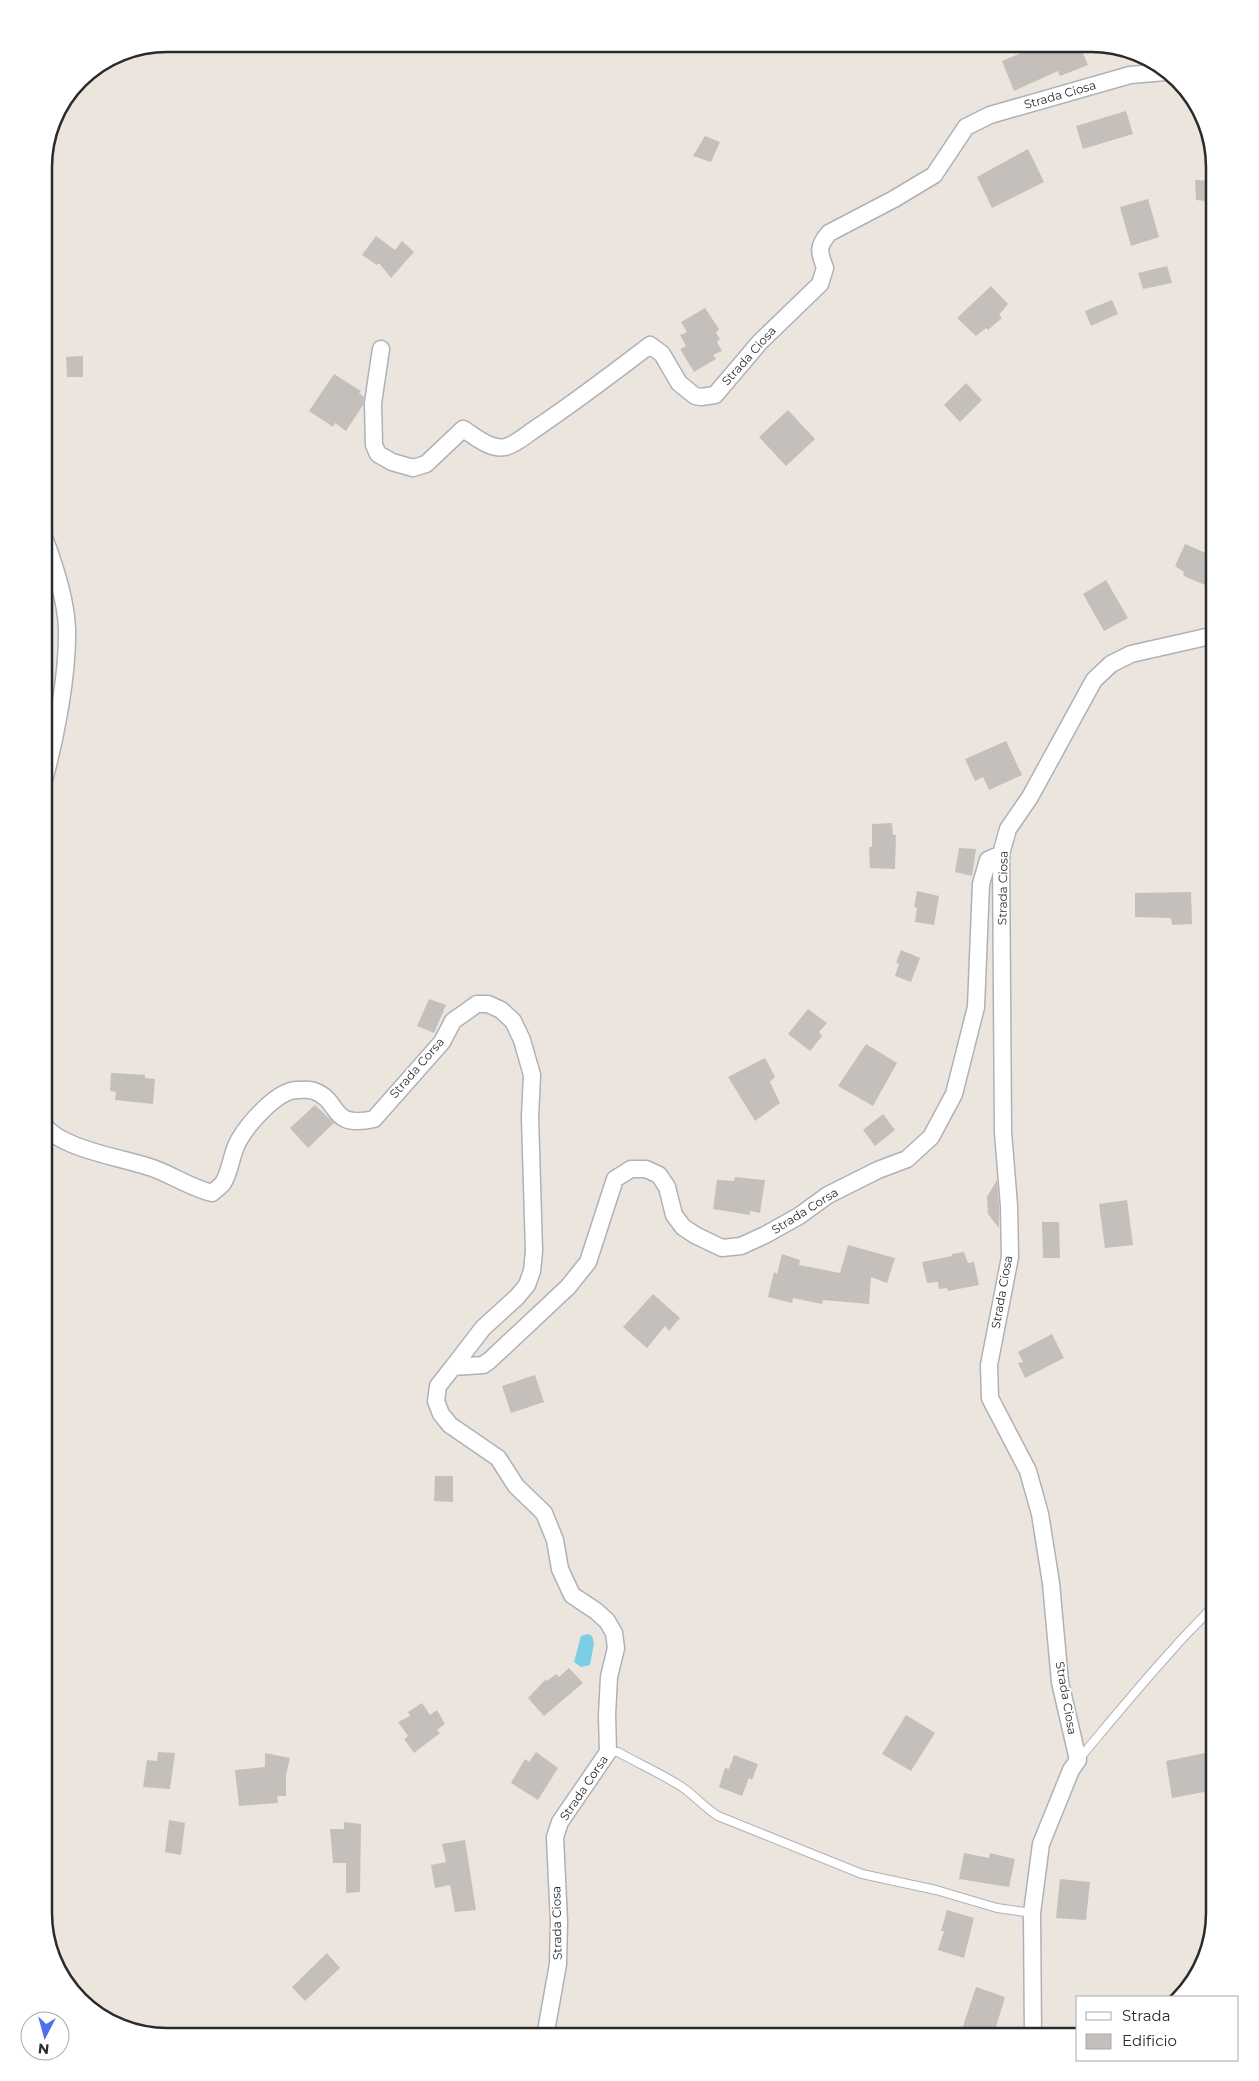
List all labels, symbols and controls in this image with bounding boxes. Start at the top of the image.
street label: Strada Ciosa [1022,77,1098,112]
street label: Strada Ciosa [718,323,779,388]
street label: Strada Ciosa [994,851,1011,925]
street label: Strada Corsa [386,1034,447,1101]
street label: Strada Corsa [769,1184,841,1237]
street label: Strada Ciosa [988,1254,1015,1330]
street label: Strada Ciosa [1053,1660,1080,1736]
street label: Strada Corsa [556,1752,611,1823]
street label: Strada Ciosa [548,1886,565,1960]
legend [1076,1996,1239,2061]
text: Strada [1122,2006,1171,2025]
north arrow [20,2011,70,2061]
text: Edificio [1122,2031,1177,2050]
text: N [37,2039,50,2058]

